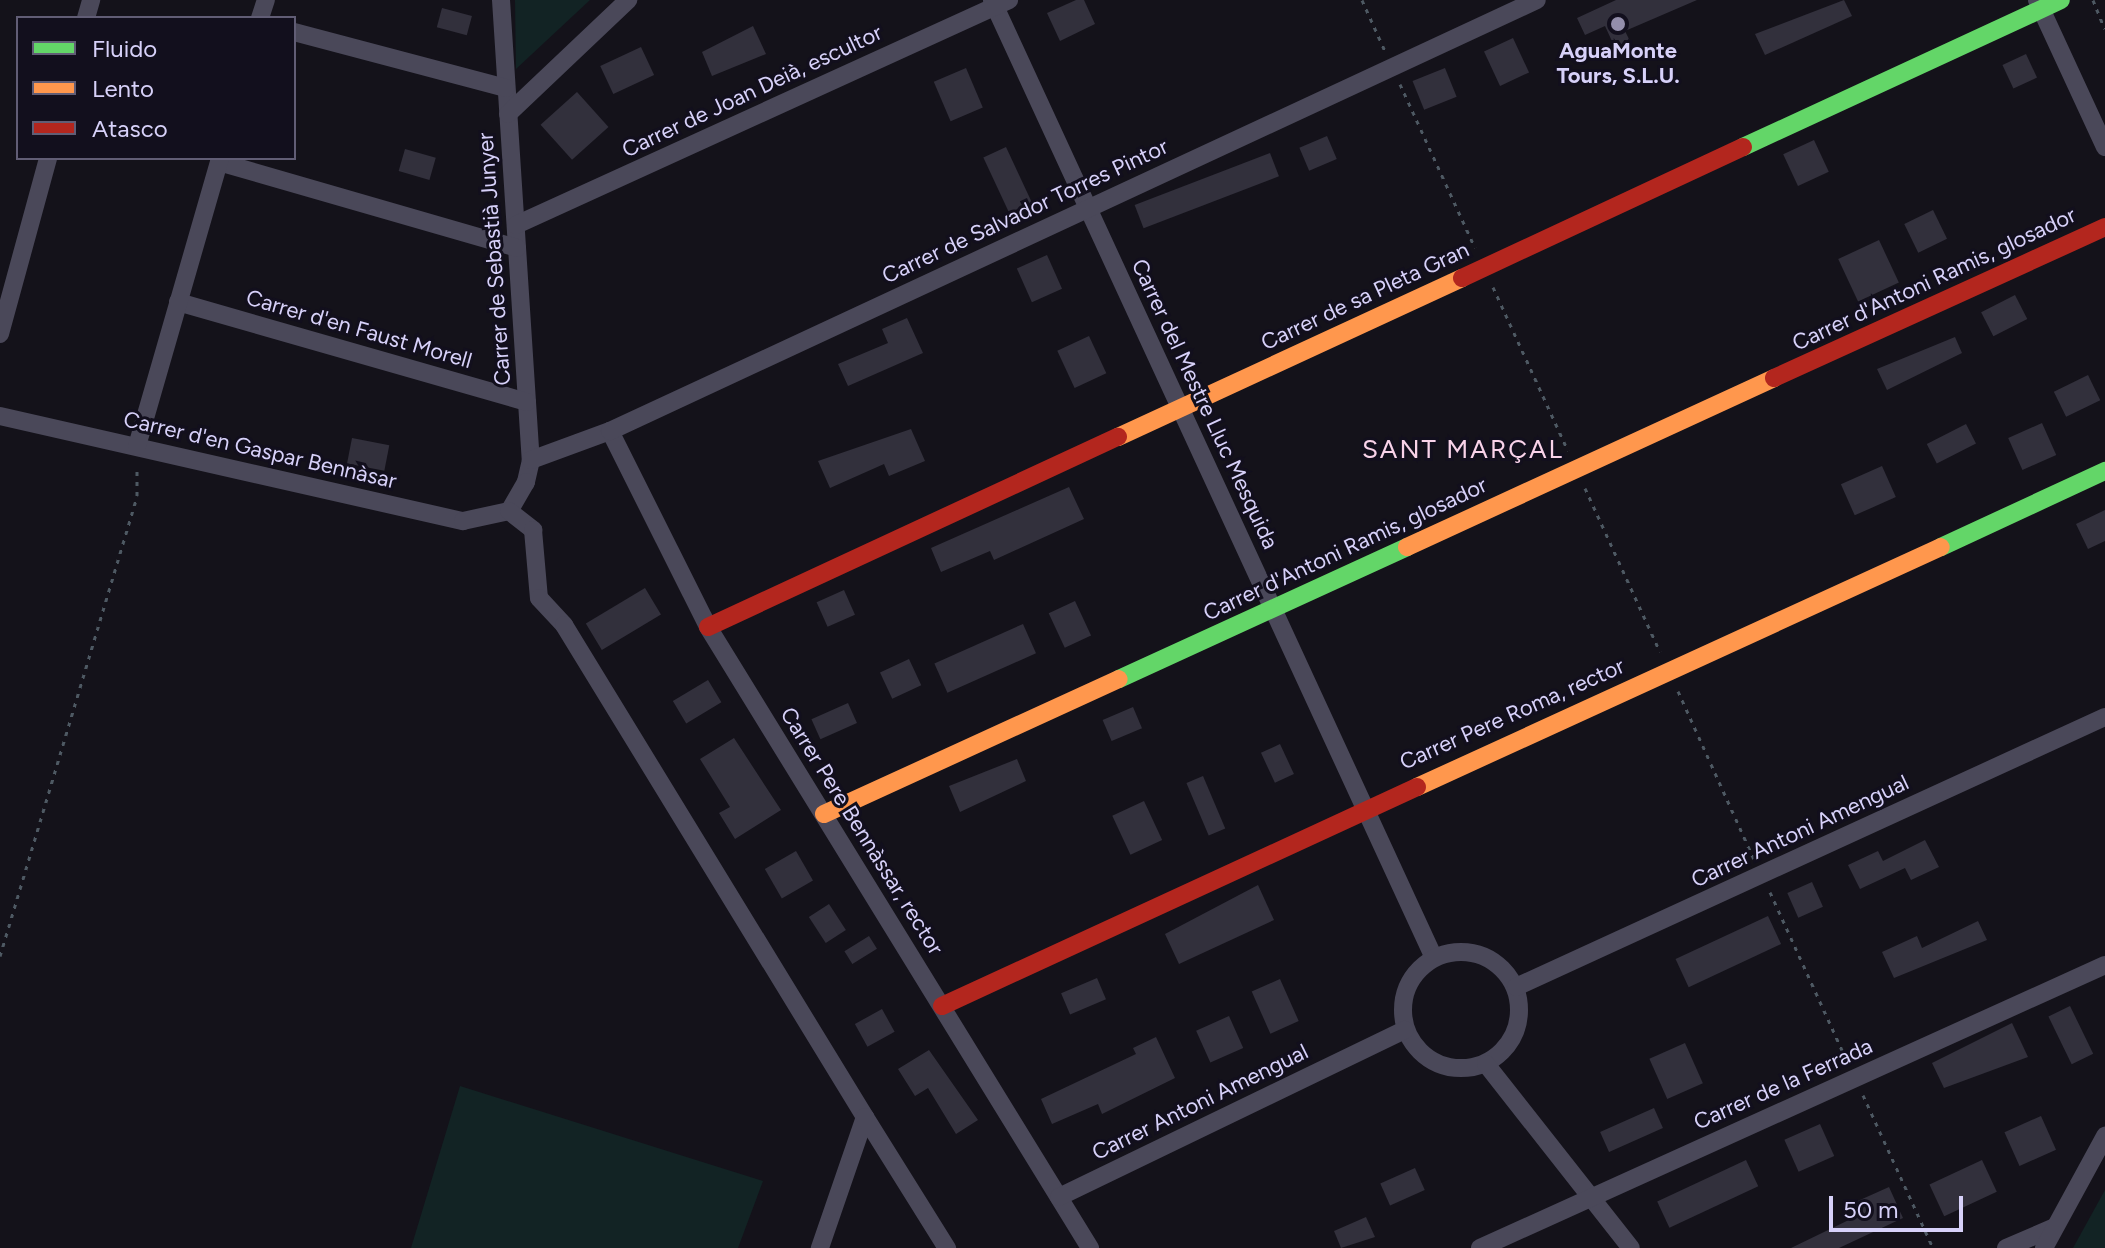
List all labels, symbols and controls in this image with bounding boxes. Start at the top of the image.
marker: AguaMonte Tours, S.L.U. [1609,15,1627,33]
legend [16,16,296,160]
street label: Carrer de Joan Deià, escultor [618,19,886,163]
text: Fluido [92,34,157,63]
place label: AguaMonte Tours, S.L.U. [1556,37,1680,88]
text: Lento [92,74,154,103]
text: Atasco [92,114,168,143]
street label: Carrer de Sebastià Junyer [472,132,516,386]
street label: Carrer de Salvador Torres Pintor [878,133,1172,289]
street label: Carrer d'Antoni Ramis, glosador [1788,202,2080,356]
street label: Carrer de sa Pleta Gran [1257,236,1473,356]
street label: Carrer del Mestre Lluc Mesquida [1126,255,1284,553]
street label: Carrer d'en Faust Morell [243,284,475,374]
street label: Carrer d'en Gaspar Bennàsar [121,406,399,494]
district label: SANT MARÇAL [1362,434,1564,466]
street label: Carrer d'Antoni Ramis, glosador [1199,472,1491,626]
street label: Carrer Pere Roma, rector [1396,653,1628,775]
street label: Carrer Pere Bennàssar, rector [775,702,949,960]
street label: Carrer Antoni Amengual [1687,769,1913,893]
street label: Carrer de la Ferrada [1690,1033,1876,1135]
street label: Carrer Antoni Amengual [1088,1038,1312,1166]
scale bar [1833,1180,1967,1230]
text: 50 m [1843,1195,1899,1224]

